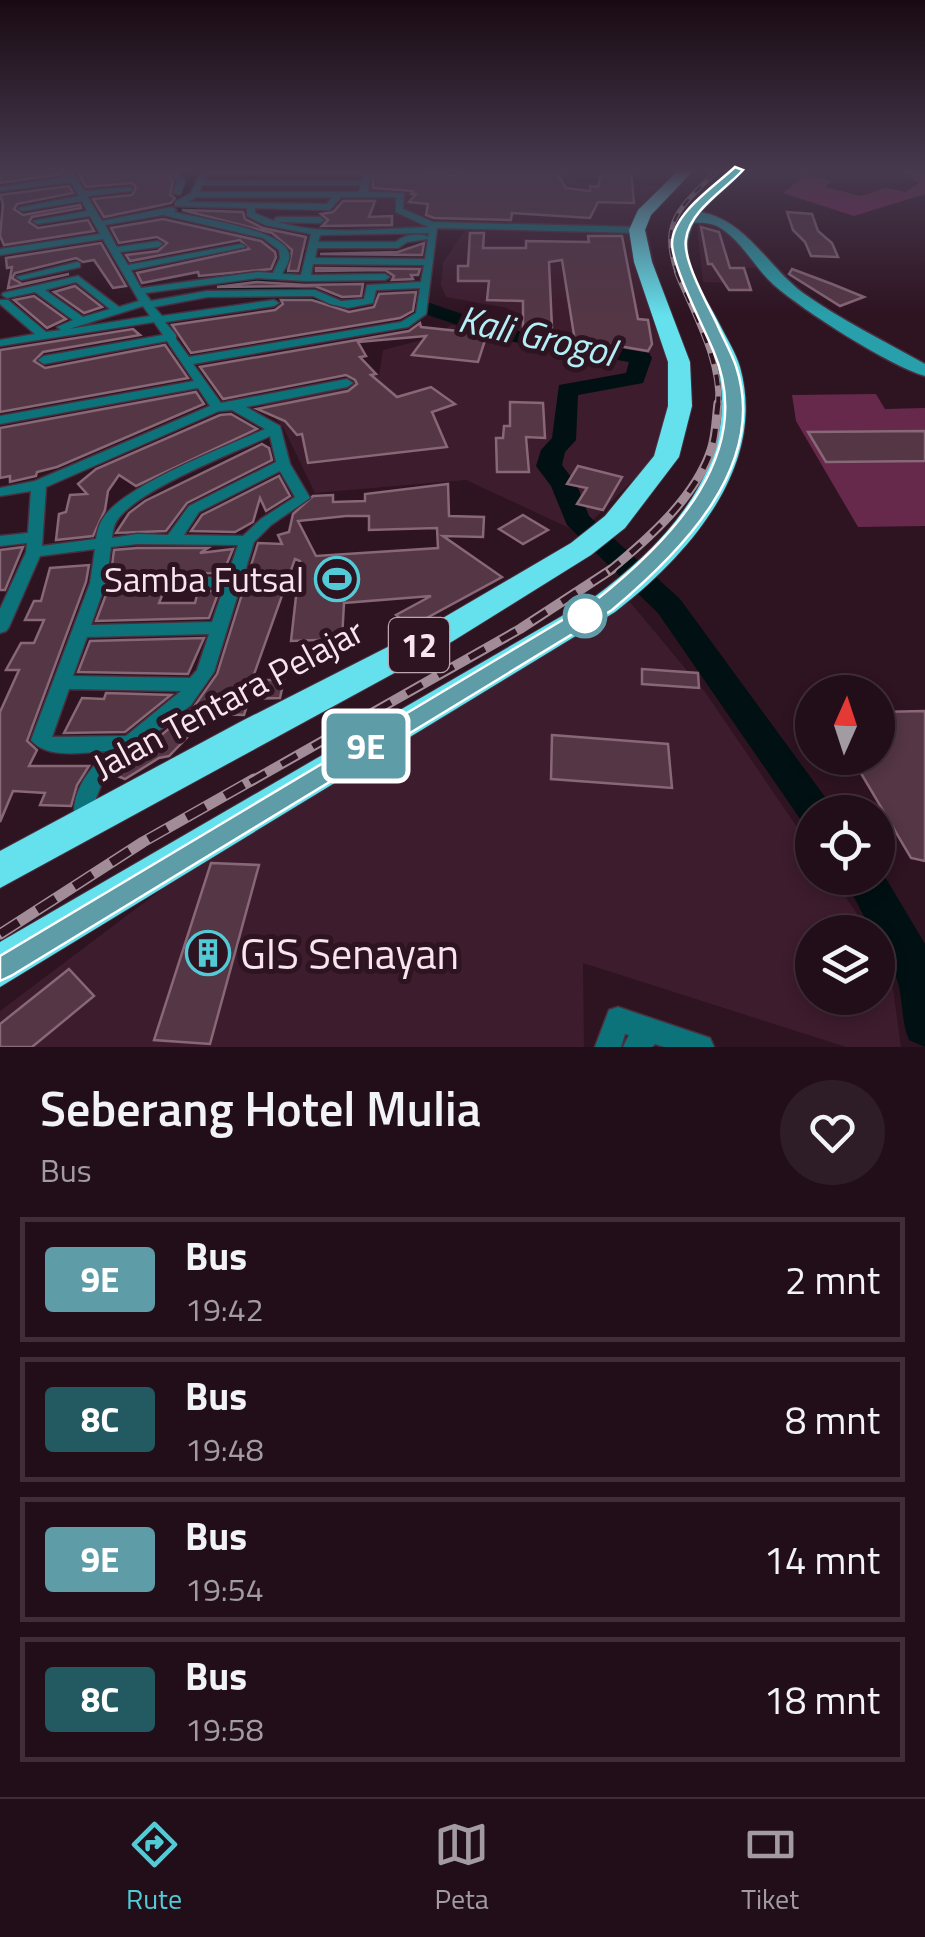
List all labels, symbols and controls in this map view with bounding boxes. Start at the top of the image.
water label: Kali Grogol [453,289,625,382]
place label: Samba Futsal [104,552,304,606]
sports icon: Samba Futsal [314,556,360,602]
unlabelled marker [564,595,606,637]
street label: Jalan Tentara Pelajar [83,604,373,792]
road number: 12 [389,618,449,672]
north arrow [795,675,895,775]
map controls [795,675,895,1015]
line badge: 9E [321,714,411,778]
text: 9E [347,719,386,773]
button: locate [795,795,895,895]
button: layers [795,915,895,1015]
place label: GIS Senayan [240,921,459,985]
building icon: GIS Senayan [185,930,231,976]
text: Seberang Hotel Mulia [40,1072,481,1145]
button: heart [780,1080,885,1185]
text: Bus [40,1146,92,1194]
text: Bus [185,1227,247,1285]
text: 2 mnt [785,1251,880,1309]
text: 9E [81,1252,120,1306]
text: 19:42 [185,1285,264,1333]
text: Bus [185,1367,247,1425]
text: 8 mnt [785,1391,880,1449]
text: 8C [81,1392,119,1446]
text: 19:48 [185,1425,264,1473]
text: Bus [185,1507,247,1565]
text: 14 mnt [764,1531,880,1589]
text: 9E [81,1532,120,1586]
text: 19:54 [185,1565,264,1613]
text: Bus [185,1647,247,1705]
text: 18 mnt [764,1671,880,1729]
text: 8C [81,1672,119,1726]
text: 19:58 [185,1705,264,1753]
tab: Rute [126,1817,182,1920]
tab: Peta [434,1817,489,1920]
tab: Tiket [741,1817,799,1920]

